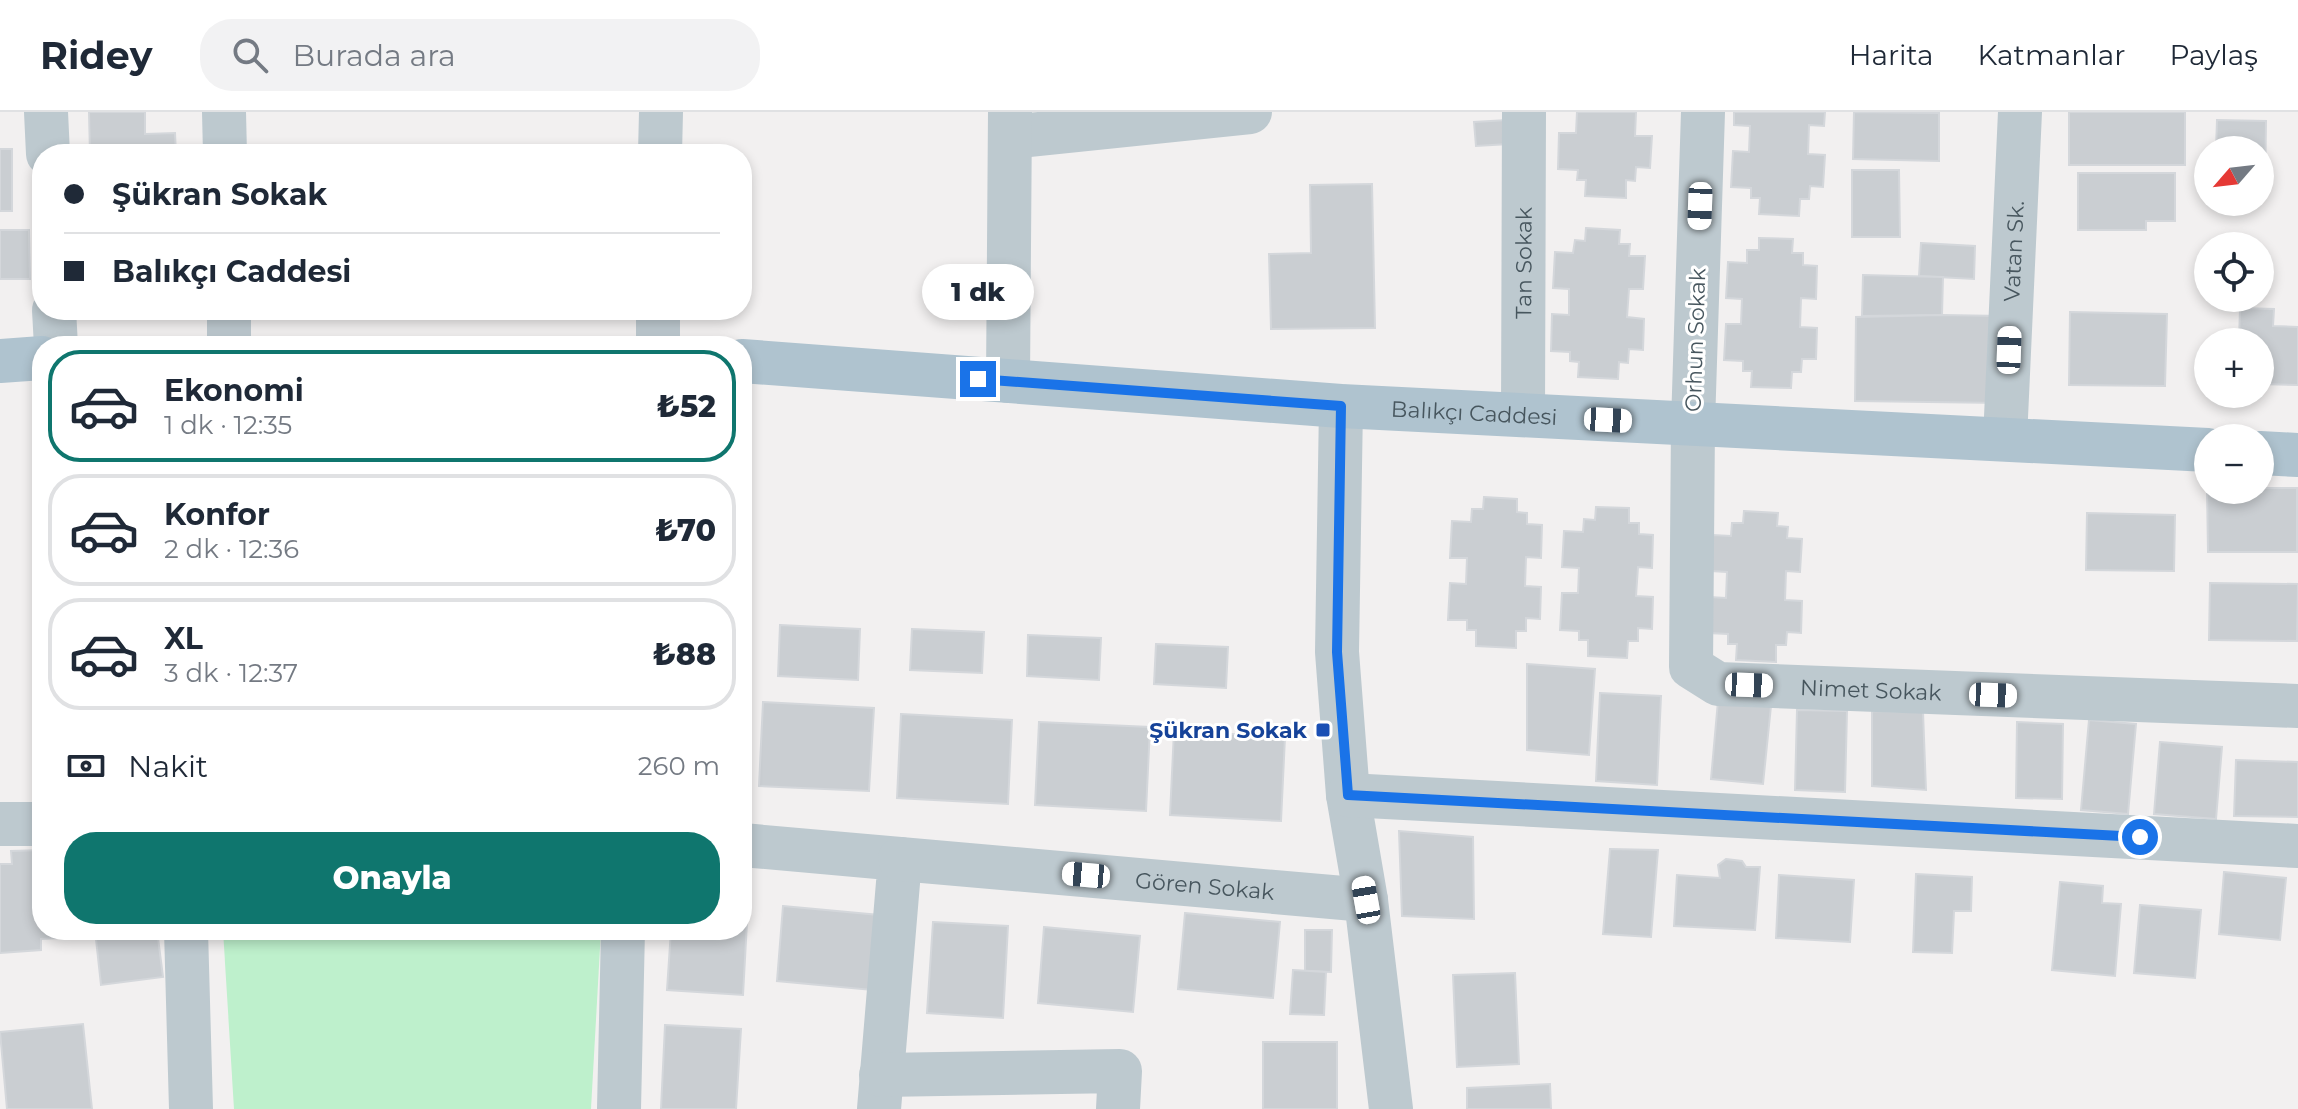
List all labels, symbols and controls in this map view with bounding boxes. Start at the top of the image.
search box [200,19,760,91]
text: Ridey [40,32,152,79]
icon: search [228,33,272,77]
text: Burada ara [292,37,456,74]
text: Harita [1849,38,1934,72]
text: Katmanlar [1978,38,2125,72]
text: Paylaş [2169,38,2258,72]
north arrow [2194,136,2274,216]
map controls [2194,136,2274,504]
text: Şükran Sokak [112,176,327,213]
car [1687,182,1713,230]
street label: Vatan Sk. [1998,200,2030,302]
street label: Tan Sokak [1510,206,1538,319]
button: locate [2194,232,2274,312]
text: Balıkçı Caddesi [112,253,351,290]
callout: 1 dk [922,263,1034,319]
street label: Orhun Sokak [1679,267,1712,412]
text: 1 dk [951,276,1005,308]
car [1996,326,2022,374]
button: + [2194,328,2274,408]
route end [960,361,996,397]
icon: car [68,370,140,442]
text: Ekonomi [164,372,304,409]
text: ₺52 [657,388,716,425]
street label: Balıkçı Caddesi [1390,396,1558,431]
car [1583,407,1633,433]
text: 1 dk · 12:35 [164,409,292,441]
button: − [2194,424,2274,504]
icon: car [68,494,140,566]
text: Konfor [164,496,270,533]
text: ₺70 [655,512,716,549]
text: 2 dk · 12:36 [164,533,299,565]
icon: car [68,618,140,690]
text: XL [164,620,203,657]
text: ₺88 [653,636,716,673]
text: 3 dk · 12:37 [164,657,298,689]
car [1725,672,1773,698]
street label: Nimet Sokak [1800,674,1943,707]
car [1969,682,2017,708]
place label: Şükran Sokak [1149,717,1308,744]
marker: Şükran Sokak [1314,721,1332,739]
icon: cash [64,744,108,788]
text: Nakit [128,748,208,785]
text: 260 m [638,750,720,782]
route start [2122,819,2158,855]
button: Onayla [64,832,720,924]
car [1061,861,1111,889]
street label: Gören Sokak [1134,867,1276,906]
car [1350,874,1382,926]

